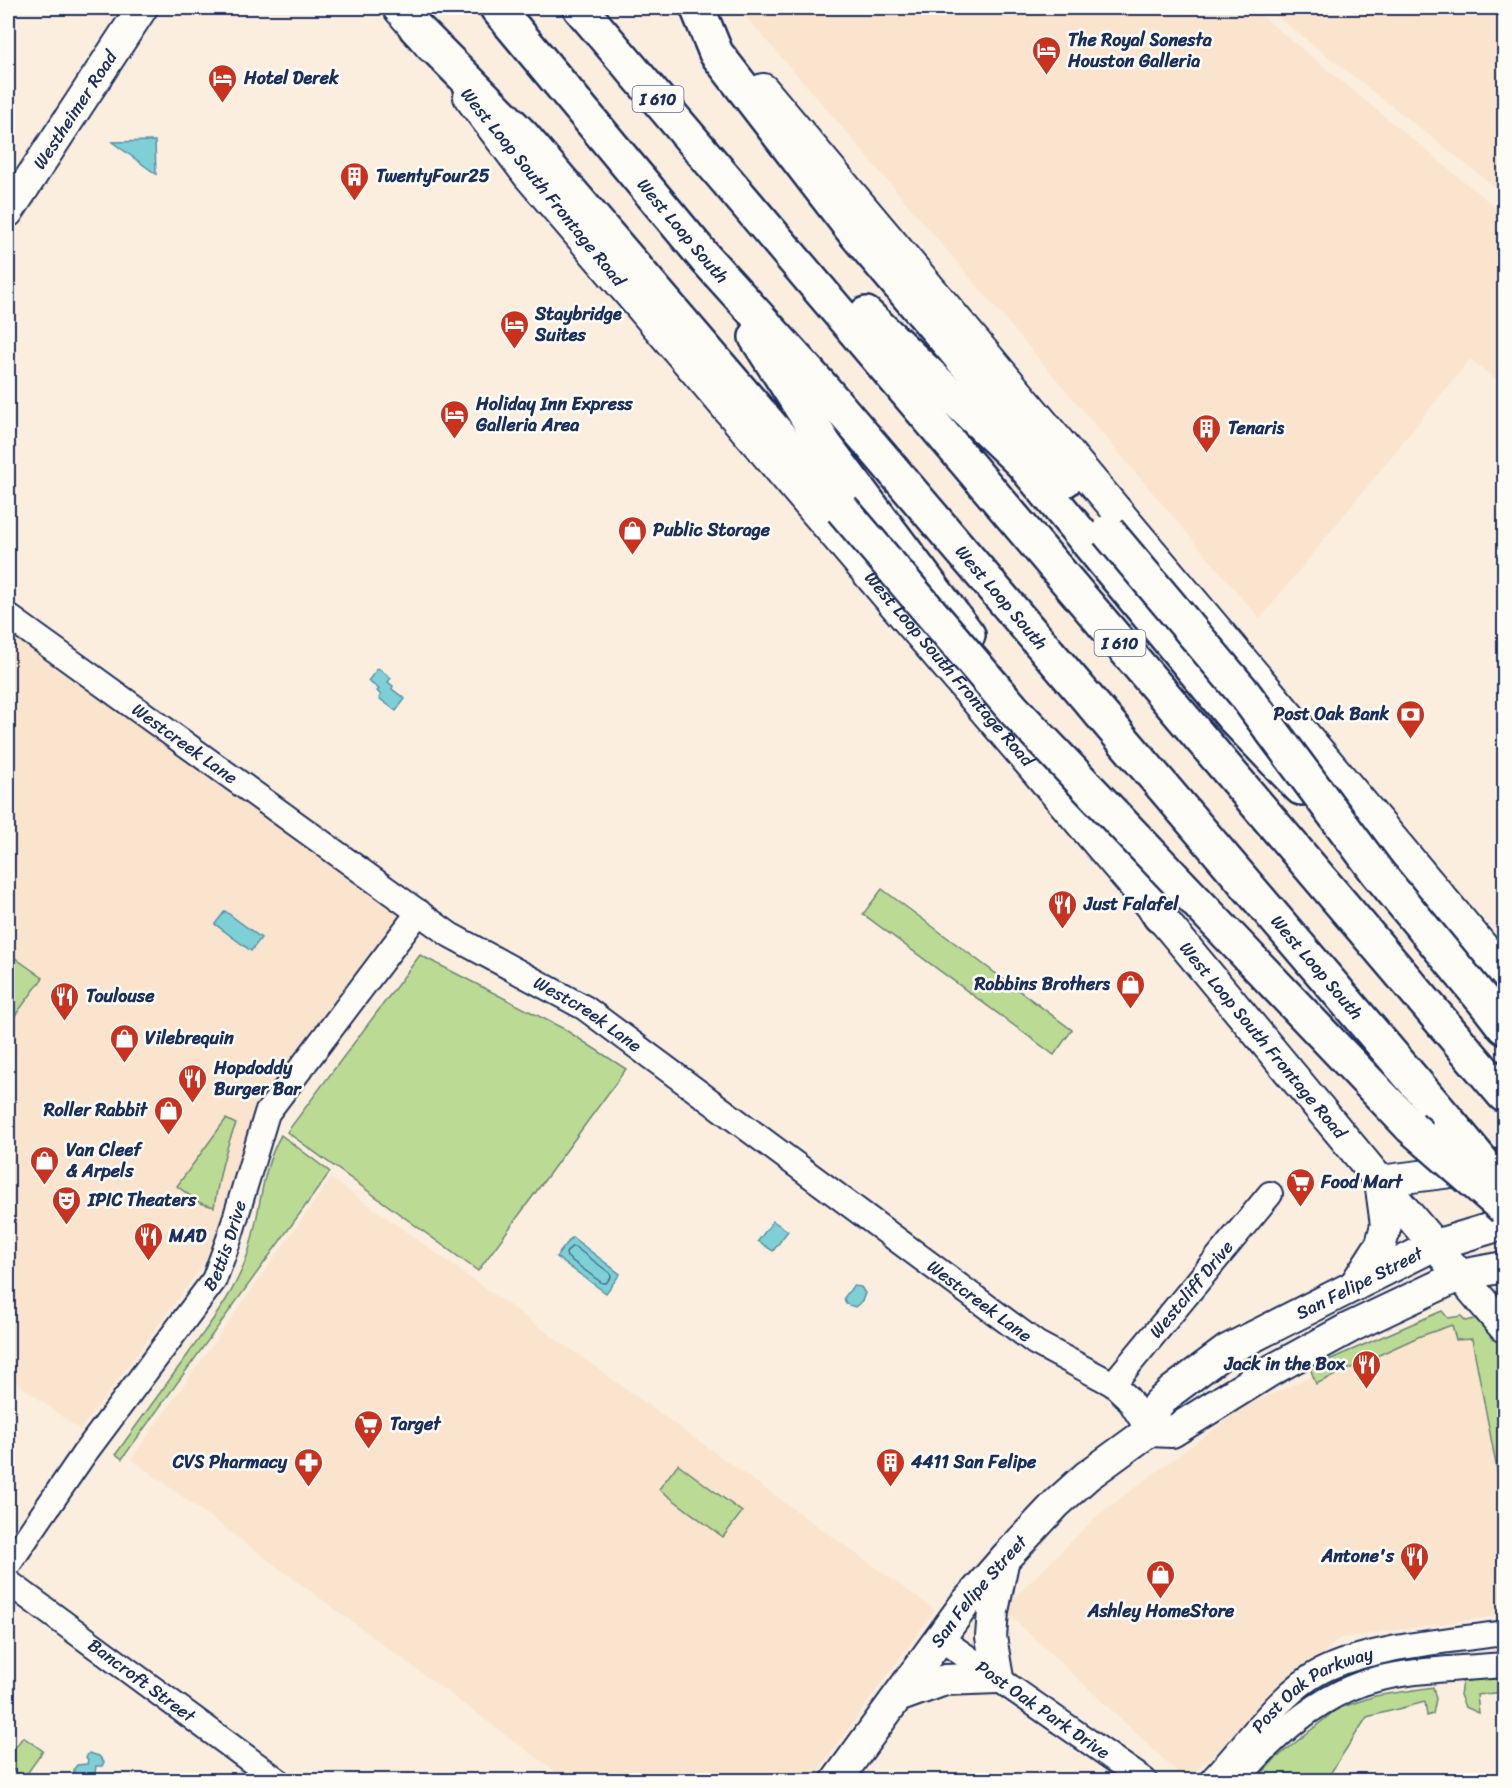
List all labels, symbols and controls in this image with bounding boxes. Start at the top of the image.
place label: The Royal Sonesta Houston Galleria [1067,24,1213,77]
hotel icon: The Royal Sonesta Houston Galleria [1031,34,1063,76]
street label: Westheimer Road [24,43,127,176]
hotel icon: Hotel Derek [207,62,239,104]
place label: Hotel Derek [243,62,339,94]
street label: West Loop South Frontage Road [452,80,635,295]
road number: I 610 [632,86,684,112]
building icon: TwentyFour25 [339,160,371,202]
place label: TwentyFour25 [376,160,490,192]
street label: West Loop South [628,171,737,291]
place label: Staybridge Suites [534,298,622,351]
hotel icon: Staybridge Suites [498,308,530,350]
place label: Holiday Inn Express Galleria Area [475,388,633,441]
hotel icon: Holiday Inn Express Galleria Area [439,398,471,440]
building icon: Tenaris [1191,412,1223,454]
place label: Tenaris [1228,412,1285,444]
shop icon: Public Storage [616,514,648,556]
place label: Public Storage [653,514,771,546]
street label: West Loop South [947,538,1056,657]
street label: West Loop South Frontage Road [856,564,1043,775]
road number: I 610 [1094,630,1146,656]
street label: Westcreek Lane [125,694,245,793]
place label: Post Oak Bank [1274,698,1389,730]
bank icon: Post Oak Bank [1394,698,1426,740]
restaurant icon: Just Falafel [1047,888,1079,930]
place label: Just Falafel [1083,888,1179,920]
street label: West Loop South [1262,907,1371,1027]
street label: West Loop South Frontage Road [1171,934,1356,1147]
street label: Westcreek Lane [527,967,649,1061]
place label: Robbins Brothers [973,968,1111,1000]
shop icon: Robbins Brothers [1115,968,1147,1010]
restaurant icon: Toulouse [49,980,81,1022]
place label: Toulouse [86,980,155,1012]
shop icon: Vilebrequin [108,1022,140,1064]
place label: Vilebrequin [145,1022,234,1054]
place label: Hopdoddy Burger Bar [213,1052,302,1105]
restaurant icon: Hopdoddy Burger Bar [177,1062,209,1104]
place label: Roller Rabbit [43,1094,149,1126]
shop icon: Roller Rabbit [152,1094,184,1136]
place label: Van Cleef & Arpels [66,1134,143,1187]
shop icon: Van Cleef & Arpels [29,1144,61,1186]
supermarket icon: Food Mart [1284,1166,1316,1208]
place label: Food Mart [1320,1166,1404,1198]
theatre icon: IPIC Theaters [51,1184,83,1226]
place label: IPIC Theaters [87,1184,197,1216]
street label: Bettis Drive [195,1196,256,1298]
restaurant icon: MAD [132,1220,164,1262]
place label: MAD [168,1220,206,1252]
street label: Westcliff Drive [1141,1233,1242,1346]
street label: San Felipe Street [1290,1237,1429,1329]
street label: Westcreek Lane [920,1251,1039,1351]
place label: Jack in the Box [1224,1348,1346,1380]
restaurant icon: Jack in the Box [1350,1348,1382,1390]
supermarket icon: Target [353,1408,385,1450]
place label: Target [390,1408,442,1440]
place label: CVS Pharmacy [172,1446,288,1478]
pharmacy icon: CVS Pharmacy [292,1446,324,1488]
building icon: 4411 San Felipe [874,1446,906,1488]
place label: 4411 San Felipe [910,1446,1037,1478]
street label: San Felipe Street [922,1527,1036,1655]
place label: Antone's [1320,1540,1395,1572]
restaurant icon: Antone's [1399,1540,1431,1582]
shop icon: Ashley HomeStore [1145,1558,1177,1600]
place label: Ashley HomeStore [1087,1595,1235,1627]
street label: Bancroft Street [81,1630,203,1731]
street label: Post Oak Parkway [1243,1637,1377,1741]
street label: Post Oak Park Drive [969,1651,1117,1768]

